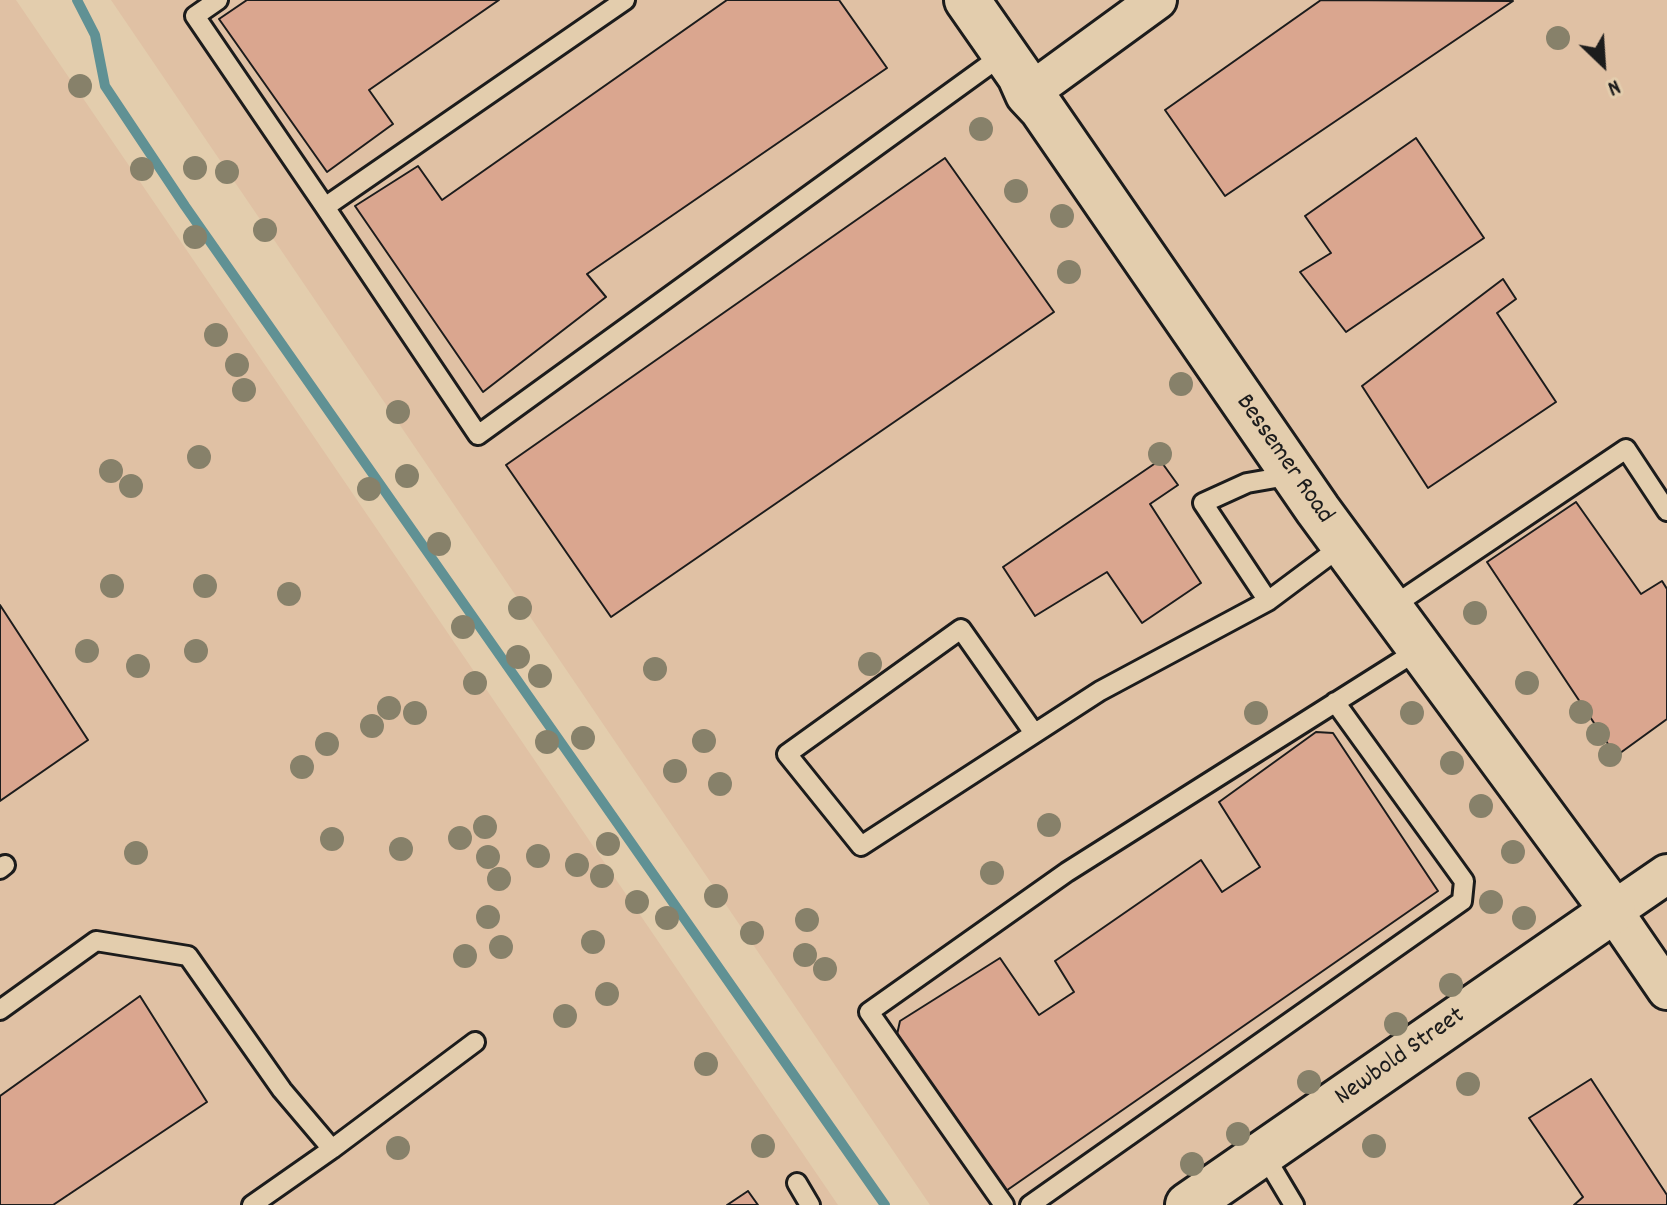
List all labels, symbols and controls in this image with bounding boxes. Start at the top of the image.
north arrow [1563,24,1643,104]
text: N [1602,70,1625,103]
street label: Bessemer Road [1227,389,1339,531]
street label: Newbold Street [1330,1002,1472,1114]

